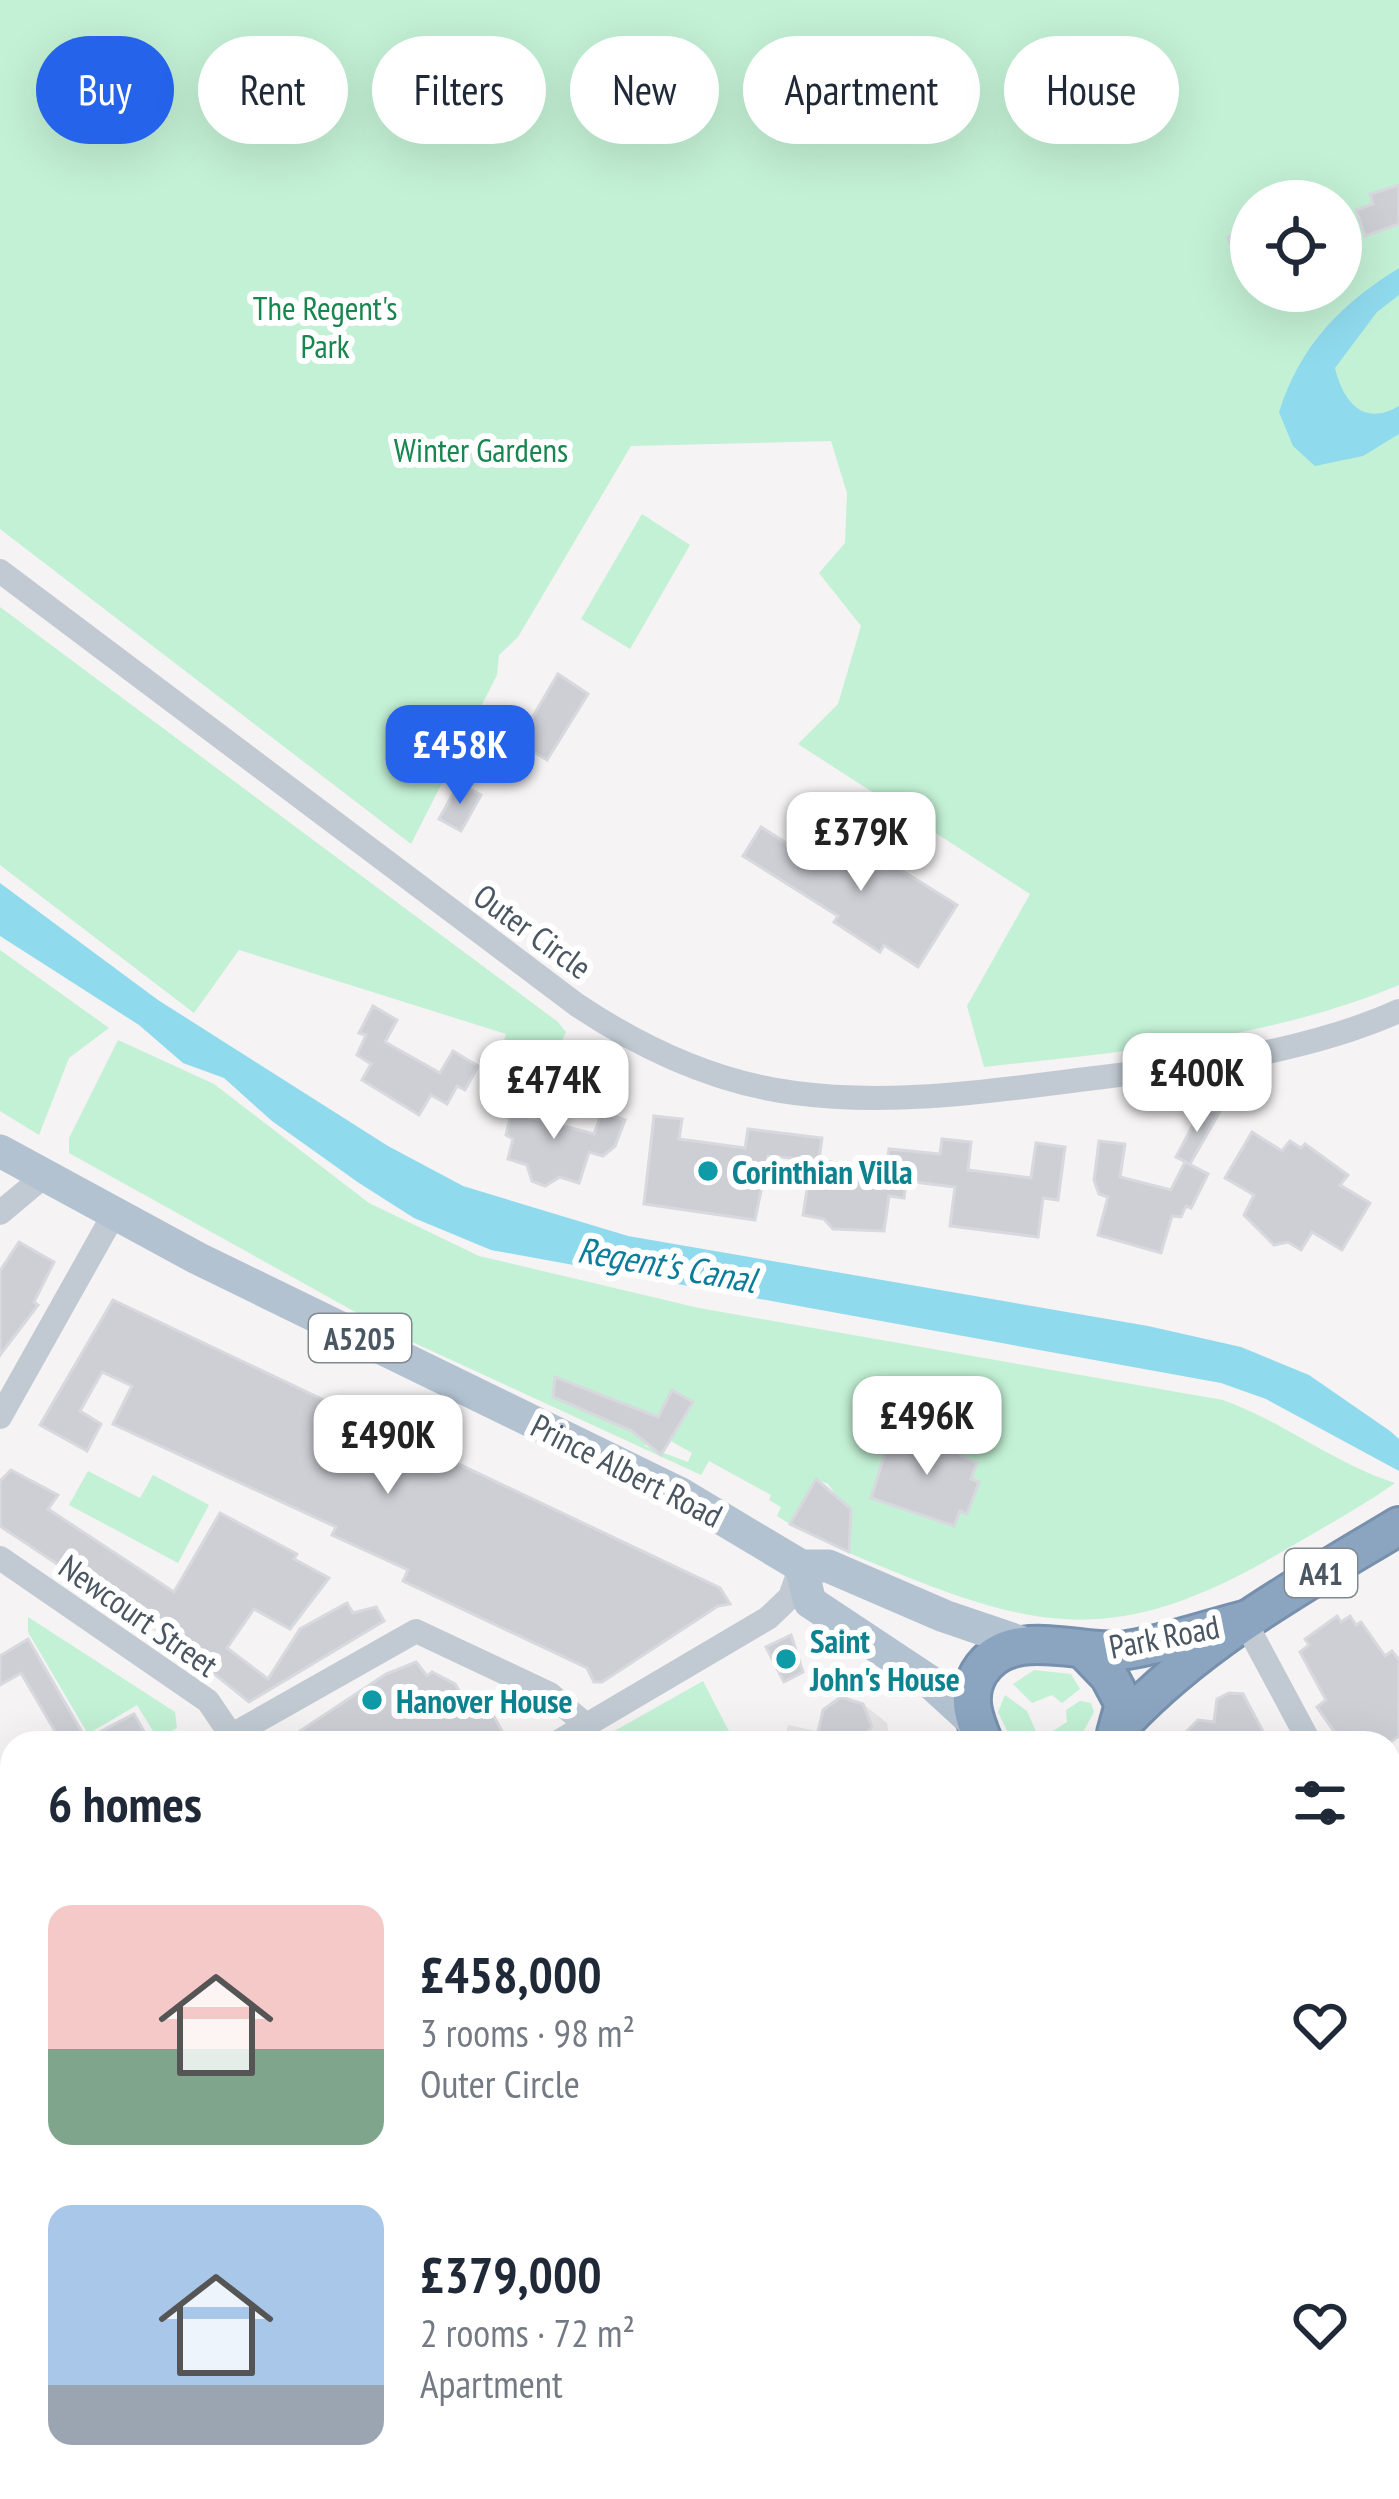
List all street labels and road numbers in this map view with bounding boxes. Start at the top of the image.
street label: Outer Circle [466,874,600,988]
road number: A5205 [309,1314,411,1362]
street label: Prince Albert Road [524,1403,730,1537]
street label: Newcourt Street [51,1545,227,1685]
road number: A41 [1285,1549,1357,1597]
street label: Park Road [1105,1604,1223,1668]

